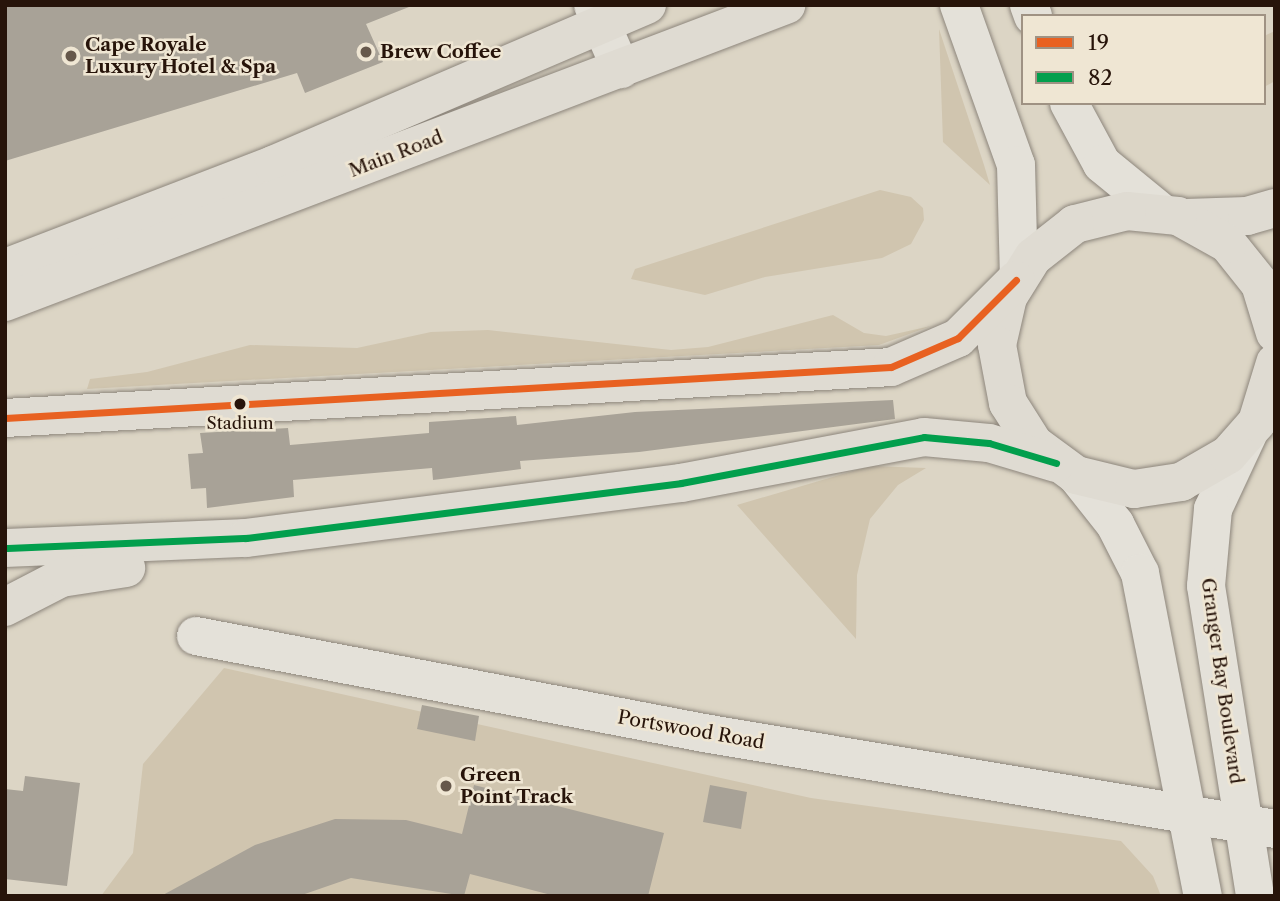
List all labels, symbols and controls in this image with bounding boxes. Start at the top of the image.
legend [1021,14,1266,105]
text: 19 [1088,30,1109,55]
place label: Cape Royale Luxury Hotel & Spa [85,34,277,78]
place label: Brew Coffee [380,41,502,63]
marker: Brew Coffee [358,44,374,60]
marker: Cape Royale Luxury Hotel & Spa [63,48,79,64]
text: 82 [1088,65,1113,90]
street label: Main Road [346,126,446,182]
marker: Stadium [233,397,247,411]
place label: Stadium [207,414,273,434]
street label: Granger Bay Boulevard [1196,576,1248,786]
street label: Portswood Road [616,706,766,754]
place label: Green Point Track [460,764,574,808]
marker: Green Point Track [438,778,454,794]

